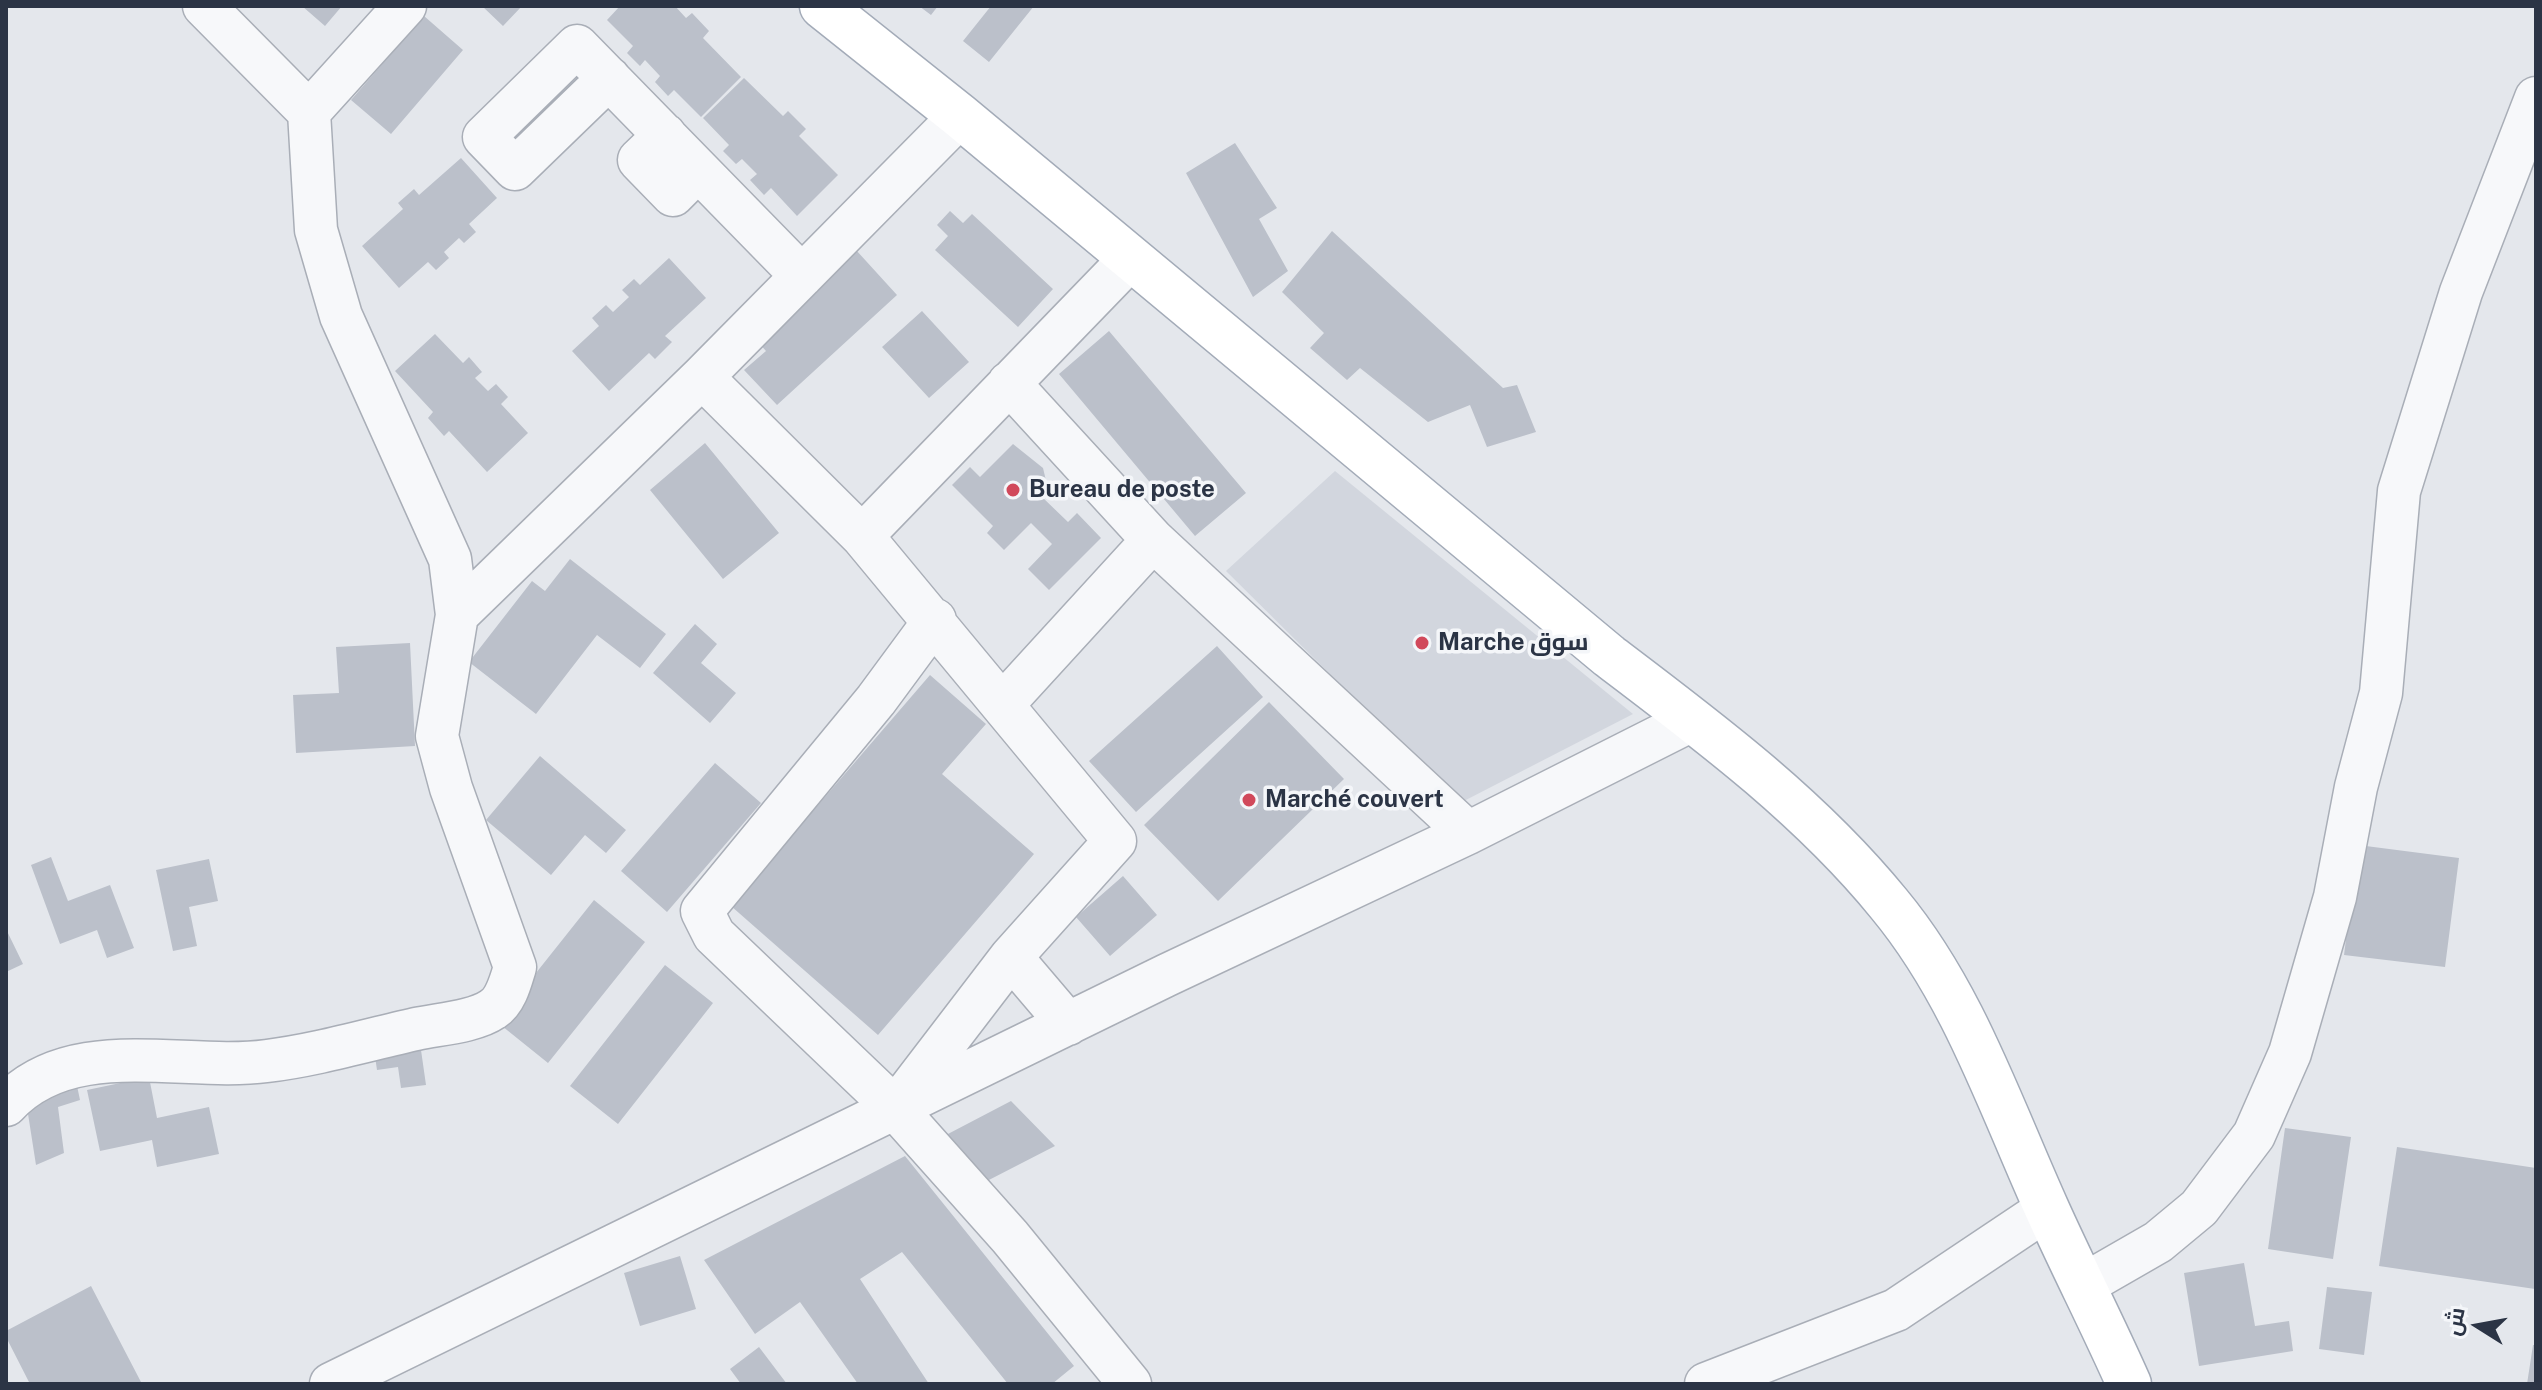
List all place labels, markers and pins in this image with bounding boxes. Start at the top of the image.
place label: Bureau de poste [1029,476,1215,504]
marker: Bureau de poste [1004,481,1022,499]
place label: Marche سوق [1438,629,1589,657]
marker: Marche سوق [1413,634,1431,652]
place label: Marché couvert [1265,786,1444,814]
marker: Marché couvert [1240,791,1258,809]

